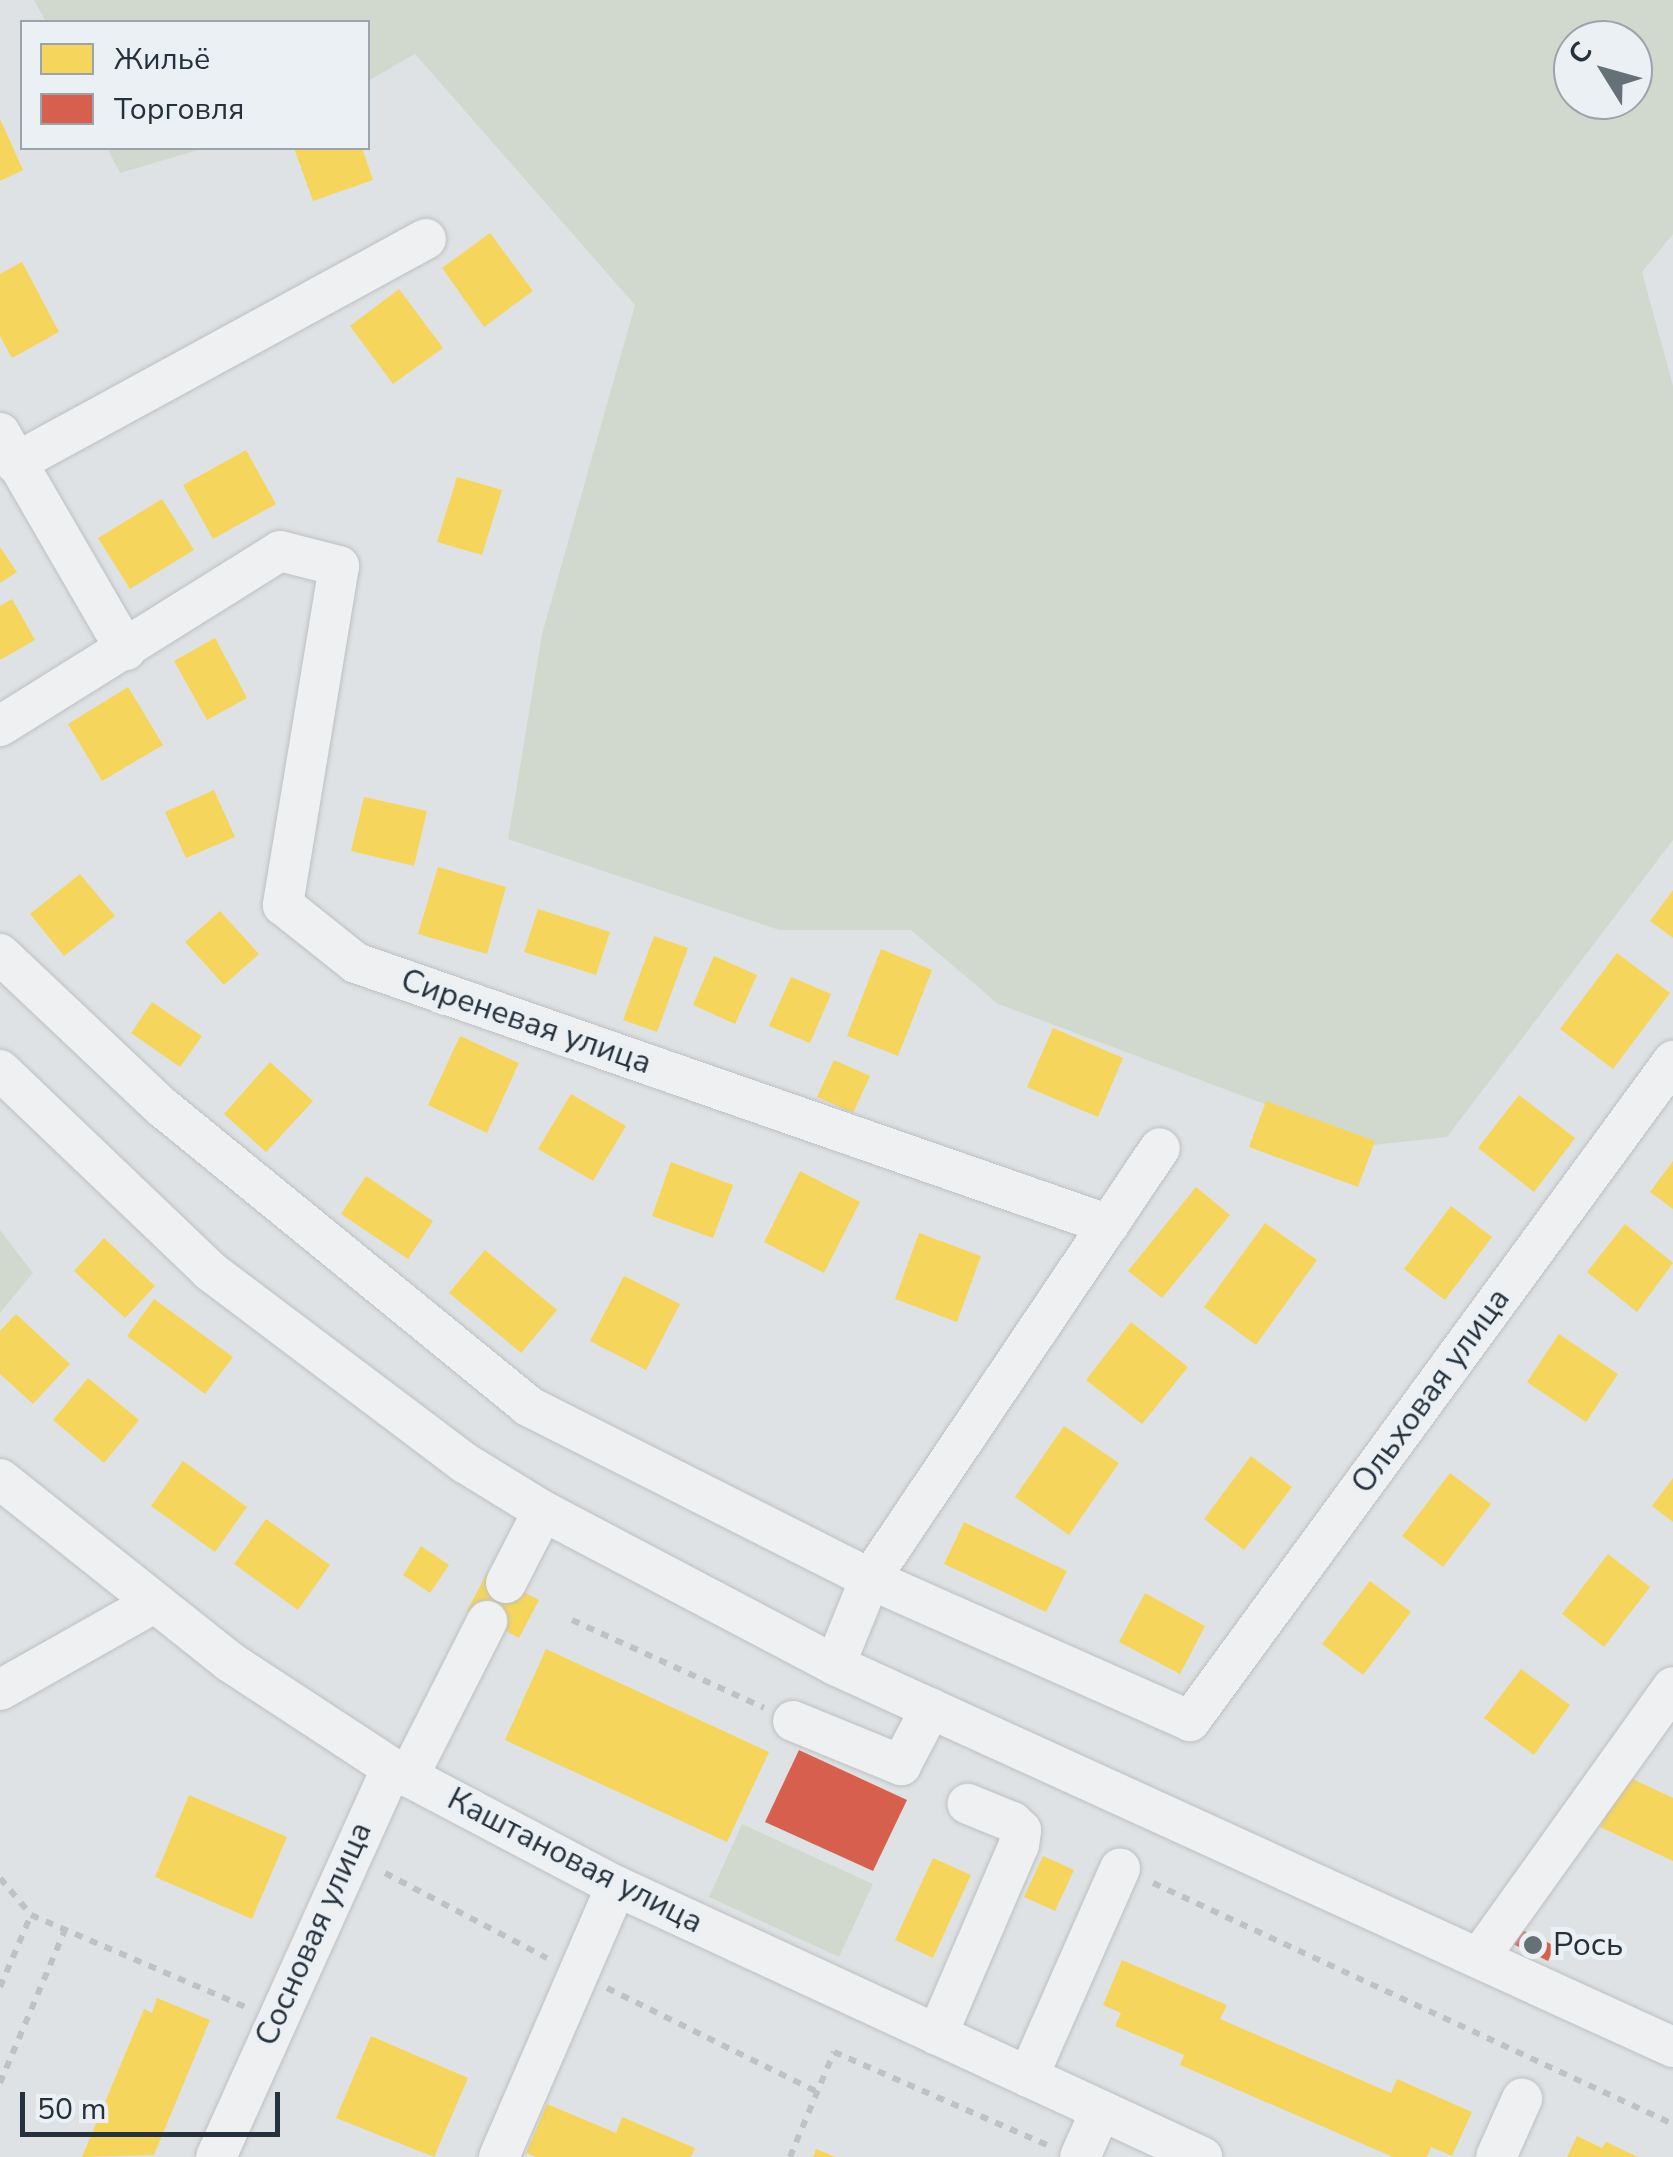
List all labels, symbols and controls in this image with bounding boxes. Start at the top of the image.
legend [20,20,370,150]
north arrow [1553,20,1653,120]
text: С [1560,34,1602,72]
text: Жильё [114,39,210,80]
text: Торговля [114,89,244,130]
street label: Сиреневая улица [396,961,656,1083]
street label: Ольховая улица [1344,1281,1518,1501]
street label: Каштановая улица [441,1780,709,1942]
street label: Сосновая улица [247,1816,381,2052]
place label: Рось [1553,1926,1623,1964]
marker: Рось [1522,1934,1544,1956]
scale bar [25,2072,285,2134]
text: 50 m [37,2089,106,2130]

